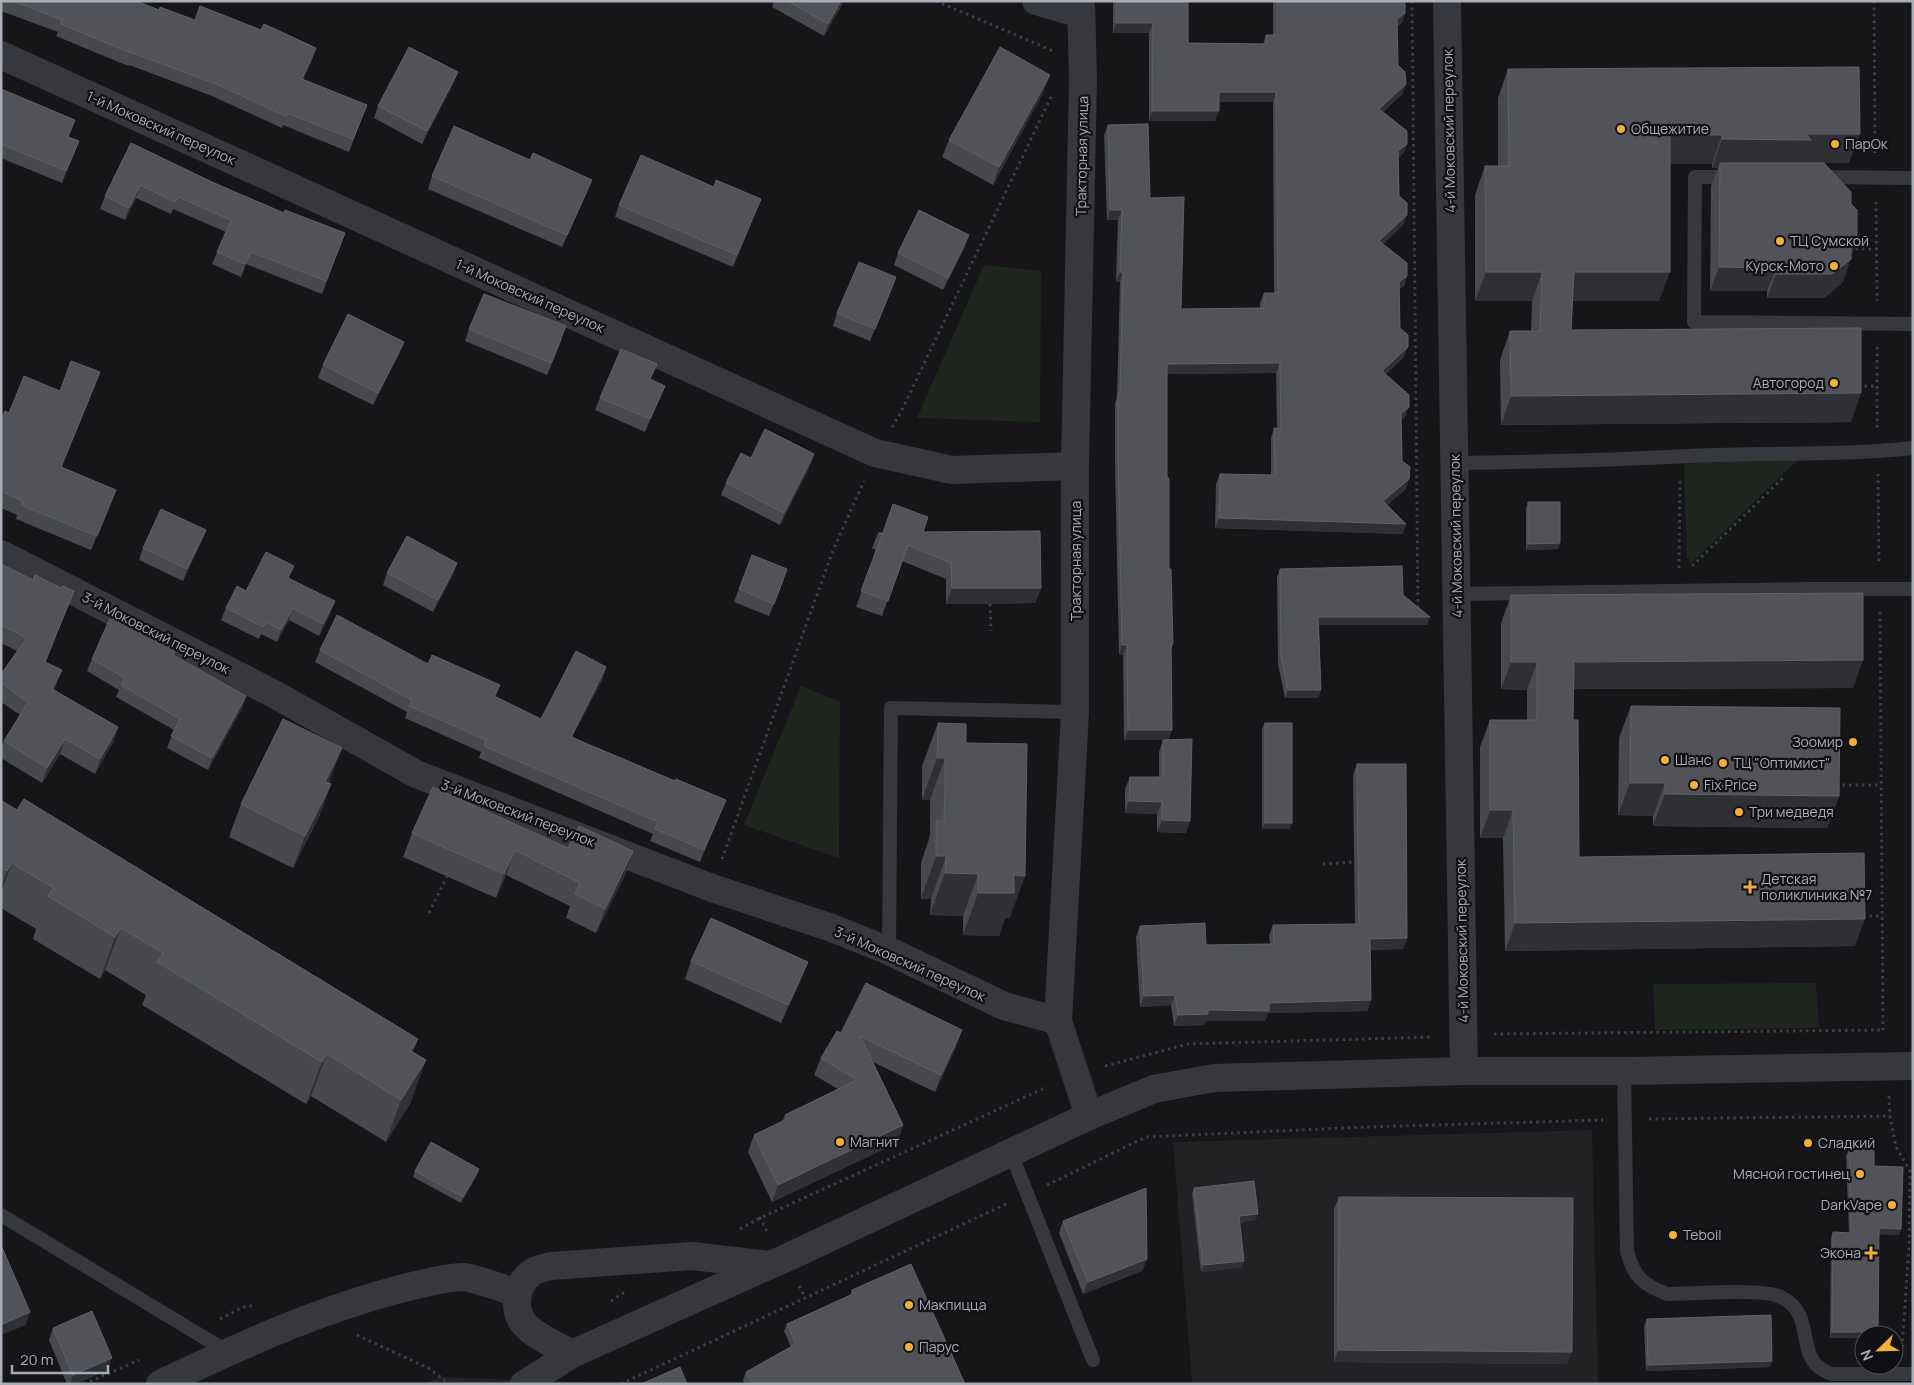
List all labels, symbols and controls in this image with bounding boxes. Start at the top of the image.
street label: 4-й Моковский переулок [1438,48,1459,213]
street label: 1-й Моковский переулок [84,86,240,169]
street label: Тракторная улица [1071,96,1092,216]
place label: Общежитие [1631,119,1709,138]
marker: Общежитие [1615,123,1627,135]
place label: ПарОк [1845,134,1889,153]
marker: ПарОк [1829,138,1841,150]
place label: ТЦ Сумской [1790,231,1869,250]
marker: ТЦ Сумской [1774,235,1786,247]
street label: 1-й Моковский переулок [453,254,609,337]
place label: Курск-Мото [1745,256,1824,275]
marker: Курск-Мото [1828,260,1840,272]
place label: Автогород [1753,373,1824,392]
marker: Автогород [1828,377,1840,389]
street label: 4-й Моковский переулок [1445,453,1466,618]
street label: Тракторная улица [1066,501,1085,621]
street label: 3-й Моковский переулок [79,587,234,679]
place label: Зоомир [1792,732,1843,751]
marker: Зоомир [1847,736,1859,748]
place label: Шанс [1675,750,1712,769]
place label: ТЦ "Оптимист" [1733,753,1831,772]
marker: Шанс [1659,754,1671,766]
marker: ТЦ "Оптимист" [1717,757,1729,769]
street label: 3-й Моковский переулок [439,774,599,851]
place label: Fix Price [1704,775,1757,794]
marker: Fix Price [1688,779,1700,791]
place label: Три медведя [1749,802,1834,821]
marker: Три медведя [1733,806,1745,818]
street label: 4-й Моковский переулок [1451,858,1472,1023]
place label: Детская поликлиника №7 [1761,869,1872,904]
marker: Детская поликлиника №7 [1743,880,1757,894]
street label: 3-й Моковский переулок [832,922,990,1006]
place label: Магнит [850,1132,899,1151]
place label: Сладкий [1818,1133,1875,1152]
marker: Магнит [834,1136,846,1148]
marker: Сладкий [1802,1137,1814,1149]
place label: Мясной гостинец [1733,1164,1850,1183]
marker: Мясной гостинец [1854,1168,1866,1180]
place label: DarkVape [1821,1195,1882,1214]
marker: DarkVape [1886,1199,1898,1211]
place label: Teboil [1683,1225,1722,1244]
marker: Teboil [1667,1229,1679,1241]
place label: Экона [1820,1243,1861,1262]
marker: Экона [1865,1247,1877,1259]
place label: Макпицца [919,1295,987,1314]
marker: Макпицца [903,1299,915,1311]
north arrow [1854,1325,1904,1375]
place label: Парус [919,1337,960,1356]
marker: Парус [903,1341,915,1353]
scale bar [12,1342,109,1374]
text: N [1856,1347,1877,1364]
text: 20 m [20,1349,53,1370]

